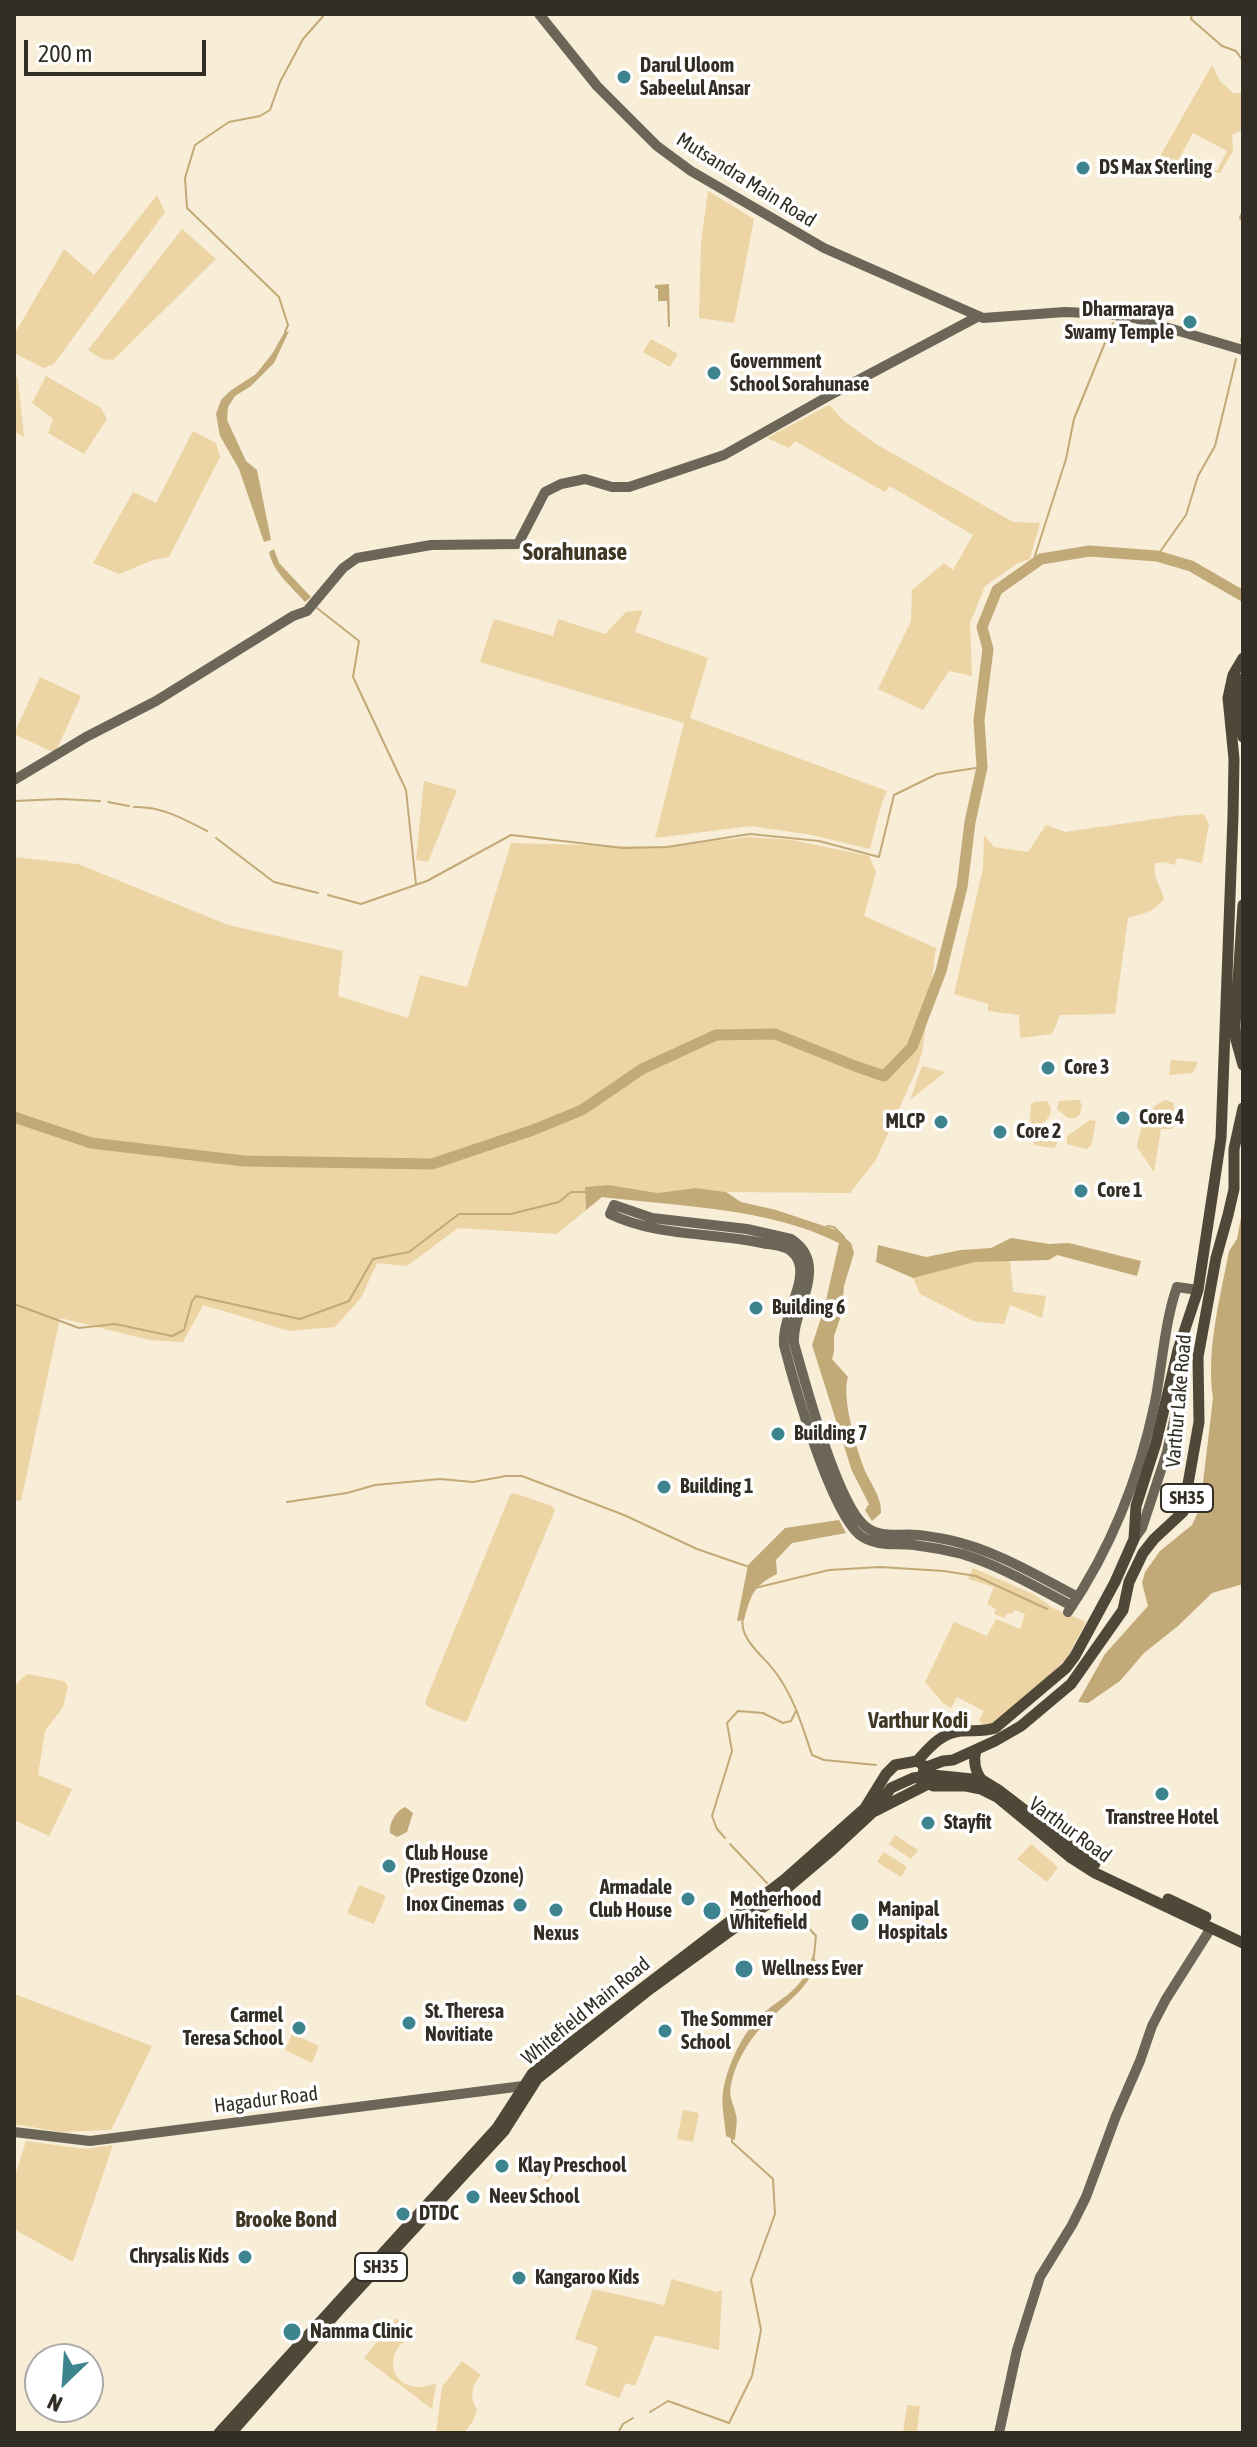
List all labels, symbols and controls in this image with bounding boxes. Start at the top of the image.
scale bar [28,24,210,74]
text: 200 m [38,40,92,67]
place label: Darul Uloom Sabeelul Ansar [640,54,750,101]
marker: Darul Uloom Sabeelul Ansar [615,68,633,86]
street label: Mutsandra Main Road [672,127,820,233]
place label: DS Max Sterling [1099,156,1212,180]
marker: DS Max Sterling [1074,159,1092,177]
place label: Dharmaraya Swamy Temple [1065,298,1174,345]
marker: Dharmaraya Swamy Temple [1181,313,1199,331]
place label: Government School Sorahunase [730,350,869,397]
marker: Government School Sorahunase [705,364,723,382]
district label: Sorahunase [523,538,627,566]
place label: Core 3 [1064,1056,1110,1080]
marker: Core 3 [1039,1059,1057,1077]
place label: Core 4 [1139,1106,1185,1130]
marker: Core 4 [1114,1109,1132,1127]
place label: MLCP [885,1110,925,1134]
marker: MLCP [932,1113,950,1131]
place label: Core 2 [1016,1120,1062,1144]
marker: Core 2 [991,1123,1009,1141]
place label: Core 1 [1097,1179,1143,1203]
marker: Core 1 [1072,1182,1090,1200]
place label: Building 6 [772,1296,845,1320]
marker: Building 6 [747,1299,765,1317]
street label: Varthur Lake Road [1161,1334,1197,1468]
place label: Building 7 [794,1422,867,1446]
marker: Building 7 [769,1425,787,1443]
place label: Building 1 [680,1475,753,1499]
marker: Building 1 [655,1478,673,1496]
road number: SH35 [1161,1484,1213,1512]
district label: Varthur Kodi [868,1708,968,1734]
marker: Transtree Hotel [1153,1785,1171,1803]
street label: Varthur Road [1024,1792,1116,1868]
place label: Transtree Hotel [1106,1806,1218,1830]
place label: Stayfit [944,1811,992,1835]
marker: Stayfit [919,1814,937,1832]
place label: Club House (Prestige Ozone) [405,1842,524,1889]
marker: Club House (Prestige Ozone) [380,1857,398,1875]
place label: Armadale Club House [589,1876,672,1923]
place label: Motherhood Whitefield [730,1888,821,1935]
marker: Armadale Club House [679,1890,697,1908]
place label: Inox Cinemas [406,1893,504,1917]
marker: Inox Cinemas [511,1896,529,1914]
place label: Manipal Hospitals [878,1898,948,1945]
marker: Motherhood Whitefield [701,1900,723,1922]
marker: Nexus [547,1901,565,1919]
marker: Manipal Hospitals [849,1911,871,1933]
place label: Nexus [533,1922,579,1946]
street label: Whitefield Main Road [517,1952,655,2070]
place label: Wellness Ever [762,1957,863,1981]
marker: Wellness Ever [733,1958,755,1980]
place label: St. Theresa Novitiate [425,2000,504,2047]
place label: Carmel Teresa School [183,2004,283,2051]
place label: The Sommer School [681,2008,772,2055]
marker: St. Theresa Novitiate [400,2014,418,2032]
marker: Carmel Teresa School [290,2019,308,2037]
marker: The Sommer School [656,2022,674,2040]
street label: Hagadur Road [213,2082,319,2118]
place label: Klay Preschool [518,2154,626,2178]
marker: Klay Preschool [493,2157,511,2175]
place label: Neev School [489,2185,579,2209]
marker: Neev School [464,2188,482,2206]
place label: DTDC [419,2202,459,2226]
marker: DTDC [394,2205,412,2223]
district label: Brooke Bond [235,2207,337,2233]
place label: Chrysalis Kids [129,2245,229,2269]
marker: Chrysalis Kids [236,2248,254,2266]
road number: SH35 [355,2253,407,2281]
place label: Kangaroo Kids [535,2266,639,2290]
marker: Kangaroo Kids [510,2269,528,2287]
place label: Namma Clinic [310,2320,413,2344]
marker: Namma Clinic [281,2321,303,2343]
north arrow [24,2343,104,2423]
text: N [43,2388,66,2417]

